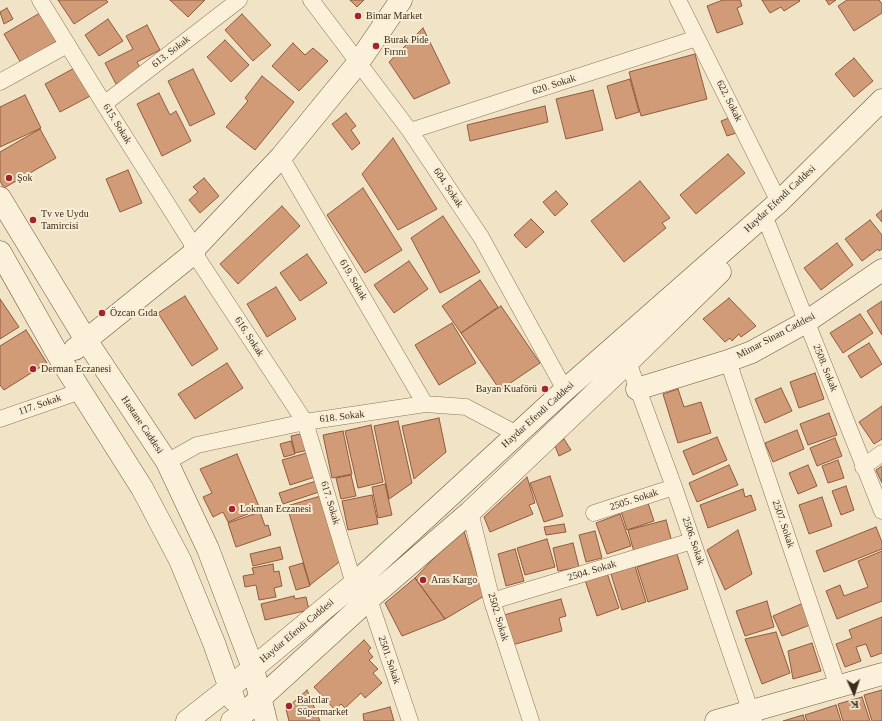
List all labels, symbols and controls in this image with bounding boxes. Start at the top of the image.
place label: Bimar Market [366,10,422,22]
marker: Bimar Market [353,11,363,21]
street label: 613. Sokak [150,33,192,71]
place label: Burak Pide Fırını [384,34,429,58]
marker: Burak Pide Fırını [371,41,381,51]
street label: 620. Sokak [531,72,577,98]
street label: 622. Sokak [713,78,745,124]
street label: 615. Sokak [100,102,134,146]
street label: Haydar Efendi Caddesi [742,163,818,235]
street label: 604. Sokak [430,166,466,210]
place label: Şok [17,172,33,184]
marker: Şok [4,173,14,183]
place label: Tv ve Uydu Tamircisi [41,208,89,232]
marker: Tv ve Uydu Tamircisi [28,215,38,225]
street label: 619. Sokak [337,258,369,302]
place label: Özcan Gıda [110,307,157,319]
marker: Özcan Gıda [97,308,107,318]
street label: Mimar Sinan Caddesi [735,310,817,362]
street label: 616. Sokak [232,315,266,359]
street label: 2508. Sokak [810,343,840,393]
place label: Derman Eczanesi [41,363,111,375]
marker: Derman Eczanesi [28,364,38,374]
street label: Haydar Efendi Caddesi [499,379,577,451]
place label: Bayan Kuaförü [476,383,537,395]
marker: Bayan Kuaförü [540,384,550,394]
street label: 117. Sokak [17,392,63,418]
street label: Hastane Caddesi [118,394,166,456]
street label: 618. Sokak [319,408,365,426]
street label: 617. Sokak [318,480,342,526]
street label: 2505. Sokak [608,487,660,513]
street label: 2507. Sokak [769,498,797,550]
place label: Lokman Eczanesi [240,503,311,515]
marker: Lokman Eczanesi [227,504,237,514]
street label: 2506. Sokak [679,515,707,567]
street label: 2504. Sokak [566,558,618,584]
place label: Aras Kargo [431,574,477,586]
marker: Aras Kargo [418,575,428,585]
street label: 2502. Sokak [485,591,511,643]
street label: Haydar Efendi Caddesi [257,596,337,666]
street label: 2501. Sokak [375,634,403,686]
north arrow [834,673,874,713]
place label: Balcılar Süpermarket [297,694,348,718]
text: K [850,699,859,711]
marker: Balcılar Süpermarket [284,701,294,711]

